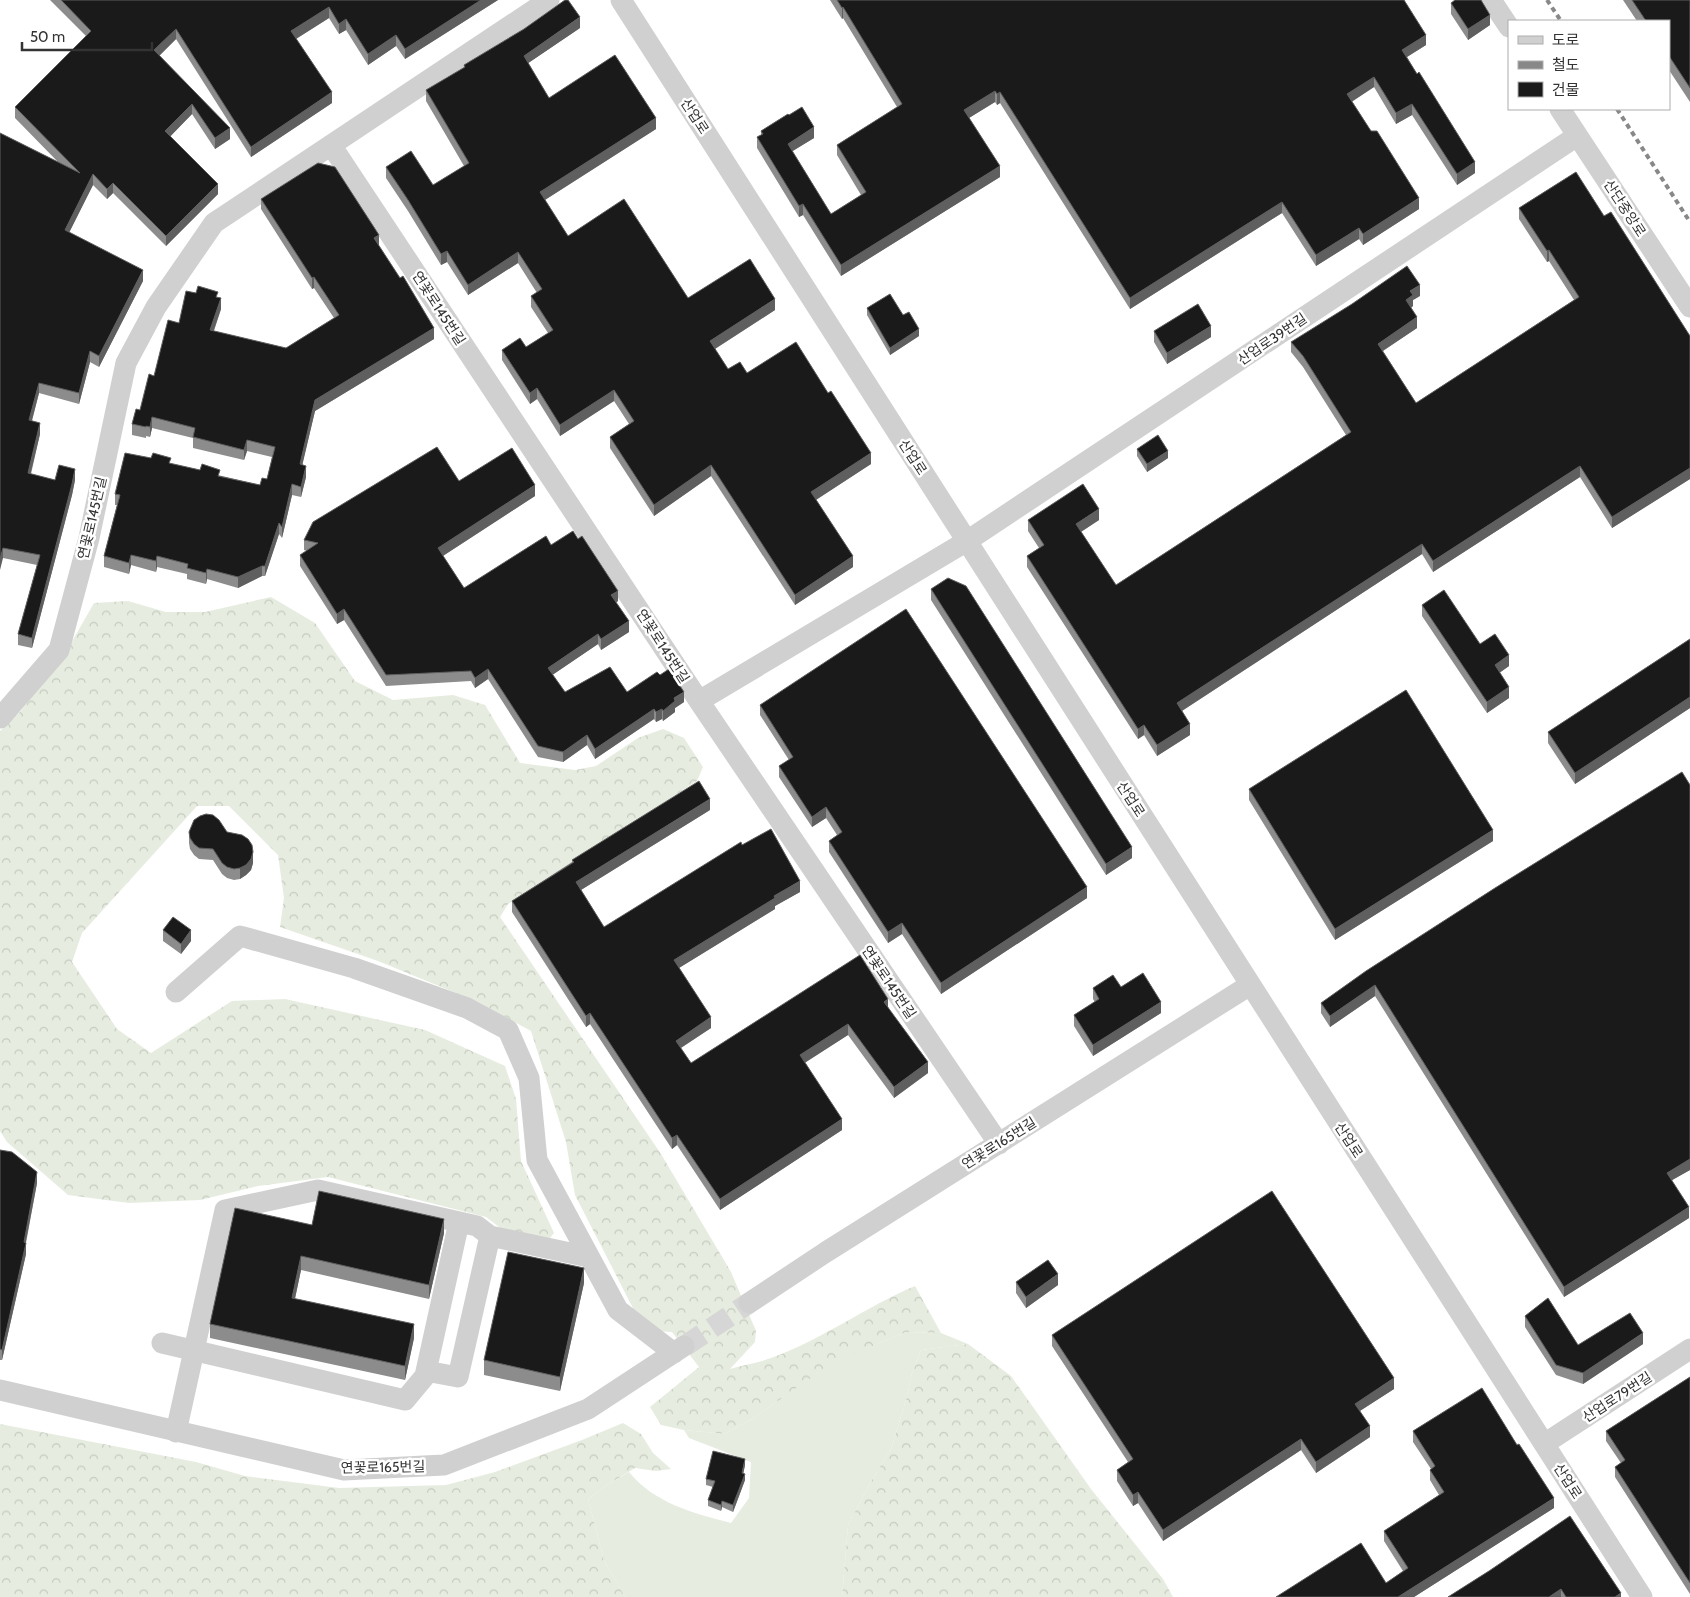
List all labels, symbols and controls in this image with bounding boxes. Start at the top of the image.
scale bar [22,20,152,52]
legend [1508,20,1670,110]
text: 50 m [30,28,65,46]
text: 도로 [1552,31,1580,49]
text: 철도 [1552,56,1580,74]
text: 건물 [1552,81,1580,99]
street label: 산업로 [677,95,713,137]
street label: 산단중앙로 [1600,176,1650,240]
street label: 연꽃로145번길 [408,268,470,348]
street label: 산업로39번길 [1234,309,1310,369]
street label: 산업로 [895,436,931,478]
street label: 연꽃로145번길 [74,475,110,561]
street label: 연꽃로145번길 [632,606,694,686]
street label: 산업로 [1113,778,1149,820]
street label: 연꽃로145번길 [858,942,920,1022]
street label: 연꽃로165번길 [958,1113,1040,1173]
street label: 산업로 [1331,1119,1367,1161]
street label: 산업로79번길 [1579,1368,1655,1426]
street label: 연꽃로165번길 [341,1457,425,1477]
street label: 산업로 [1550,1460,1586,1502]

